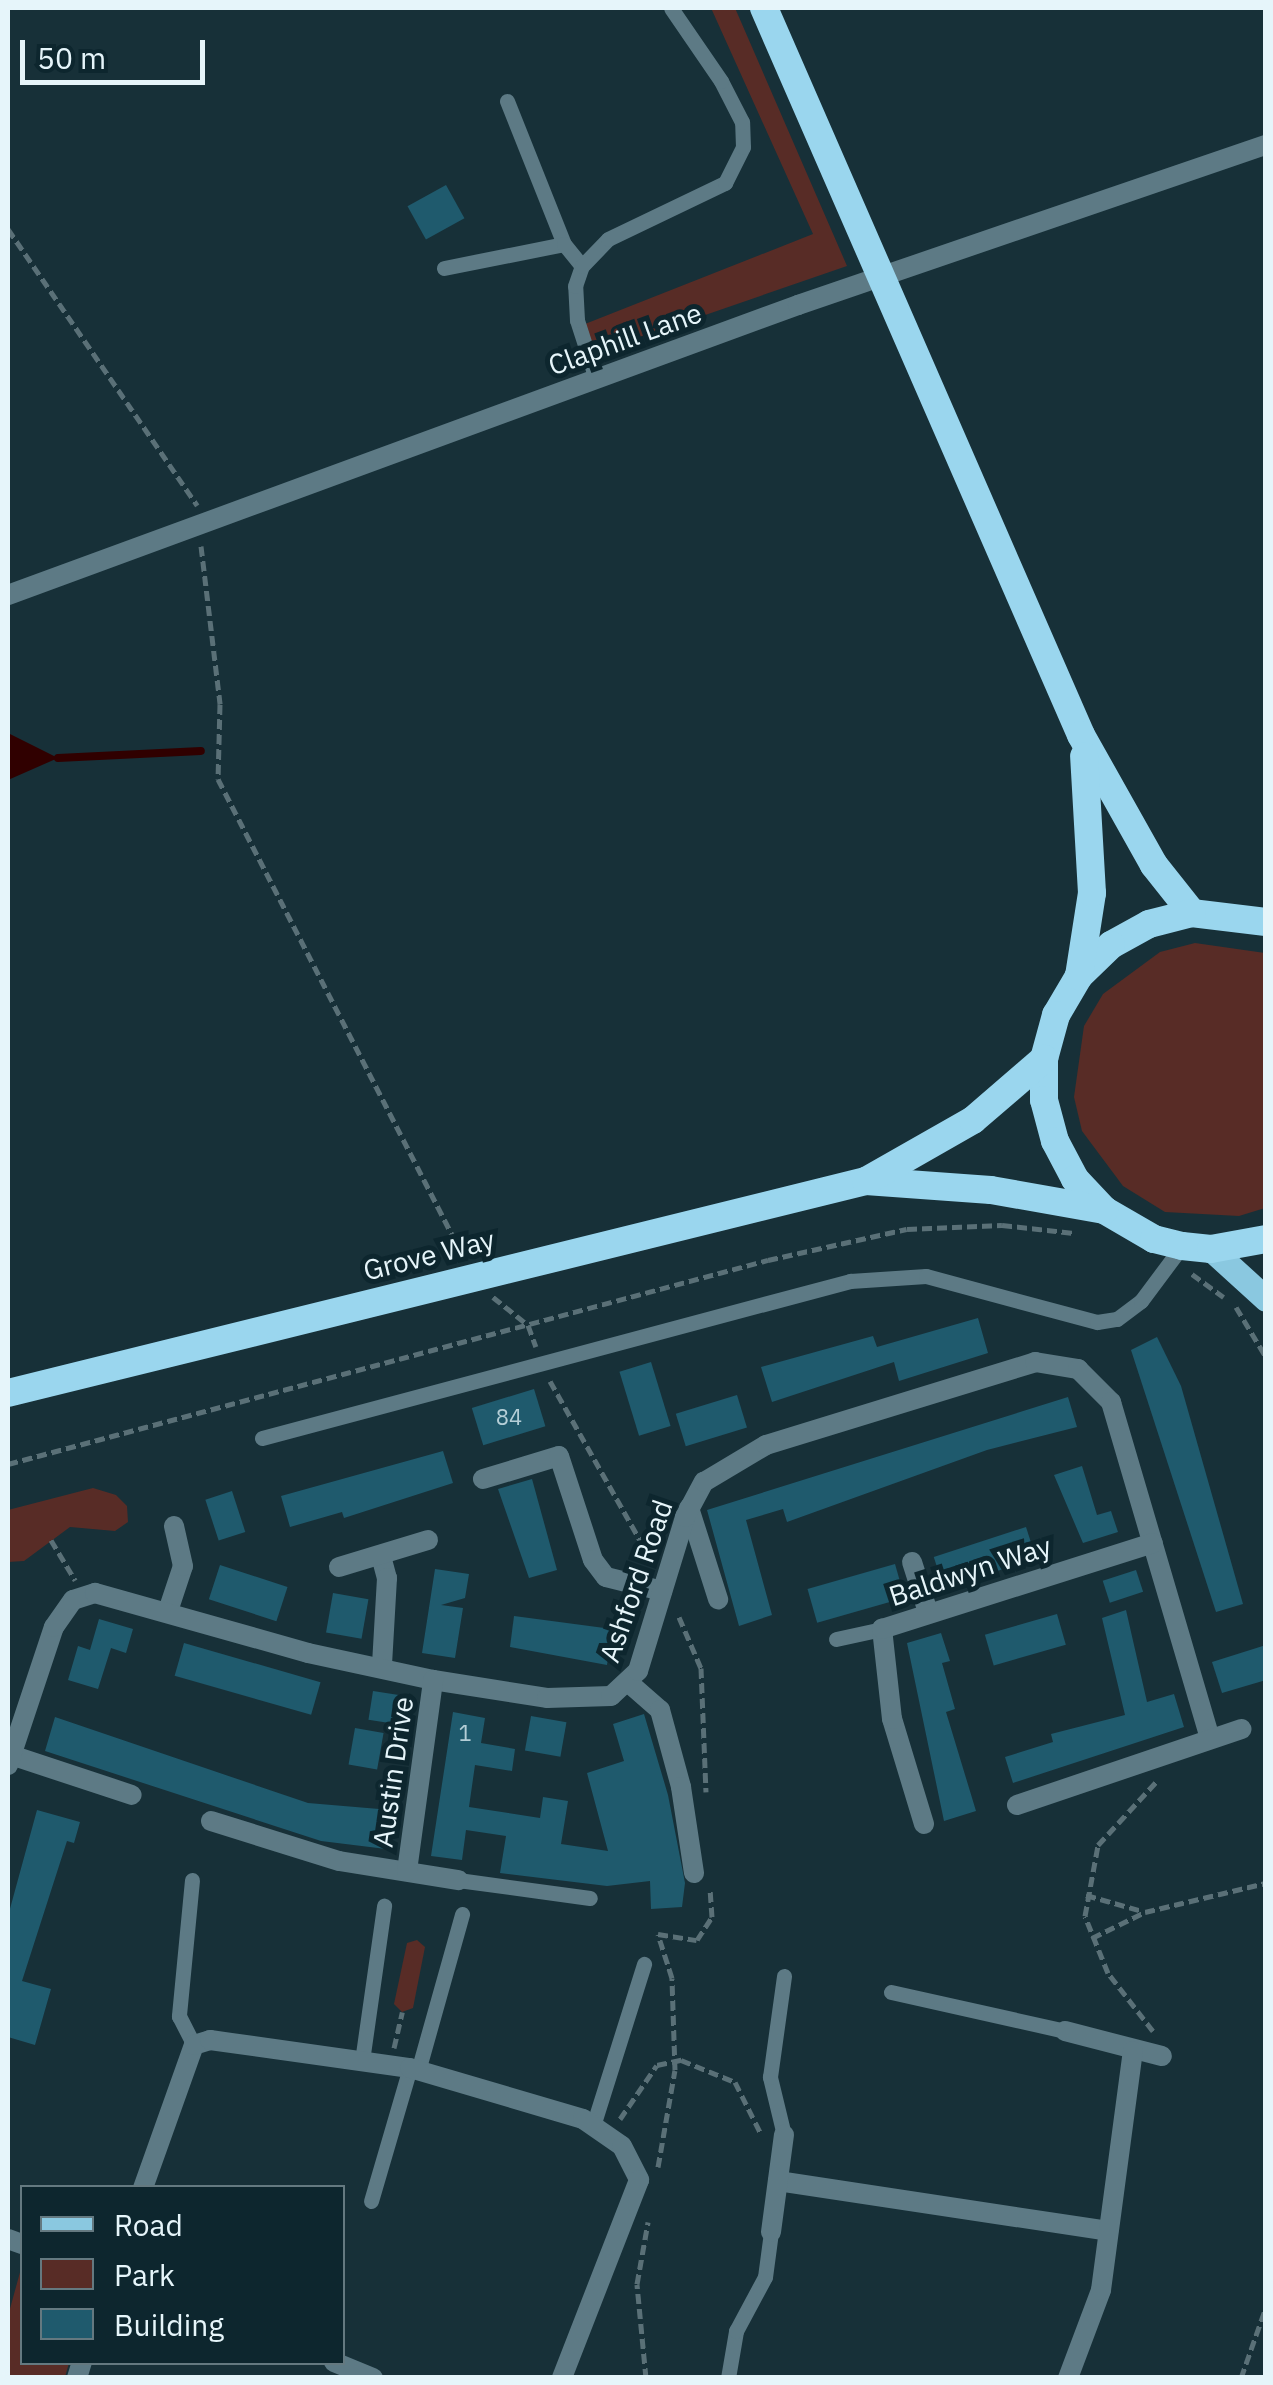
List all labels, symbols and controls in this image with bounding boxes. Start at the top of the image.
scale bar [25,20,210,82]
text: 50 m [37,38,106,77]
street label: Claphill Lane [544,296,706,382]
street label: Grove Way [360,1222,498,1288]
house number: 84 [496,1404,522,1430]
street label: Ashford Road [593,1495,679,1667]
street label: Baldwyn Way [885,1529,1055,1613]
street label: Austin Drive [366,1695,420,1849]
house number: 1 [458,1720,472,1746]
legend [20,2185,345,2365]
text: Road [114,2205,183,2244]
text: Park [114,2255,175,2294]
text: Building [114,2305,224,2344]

